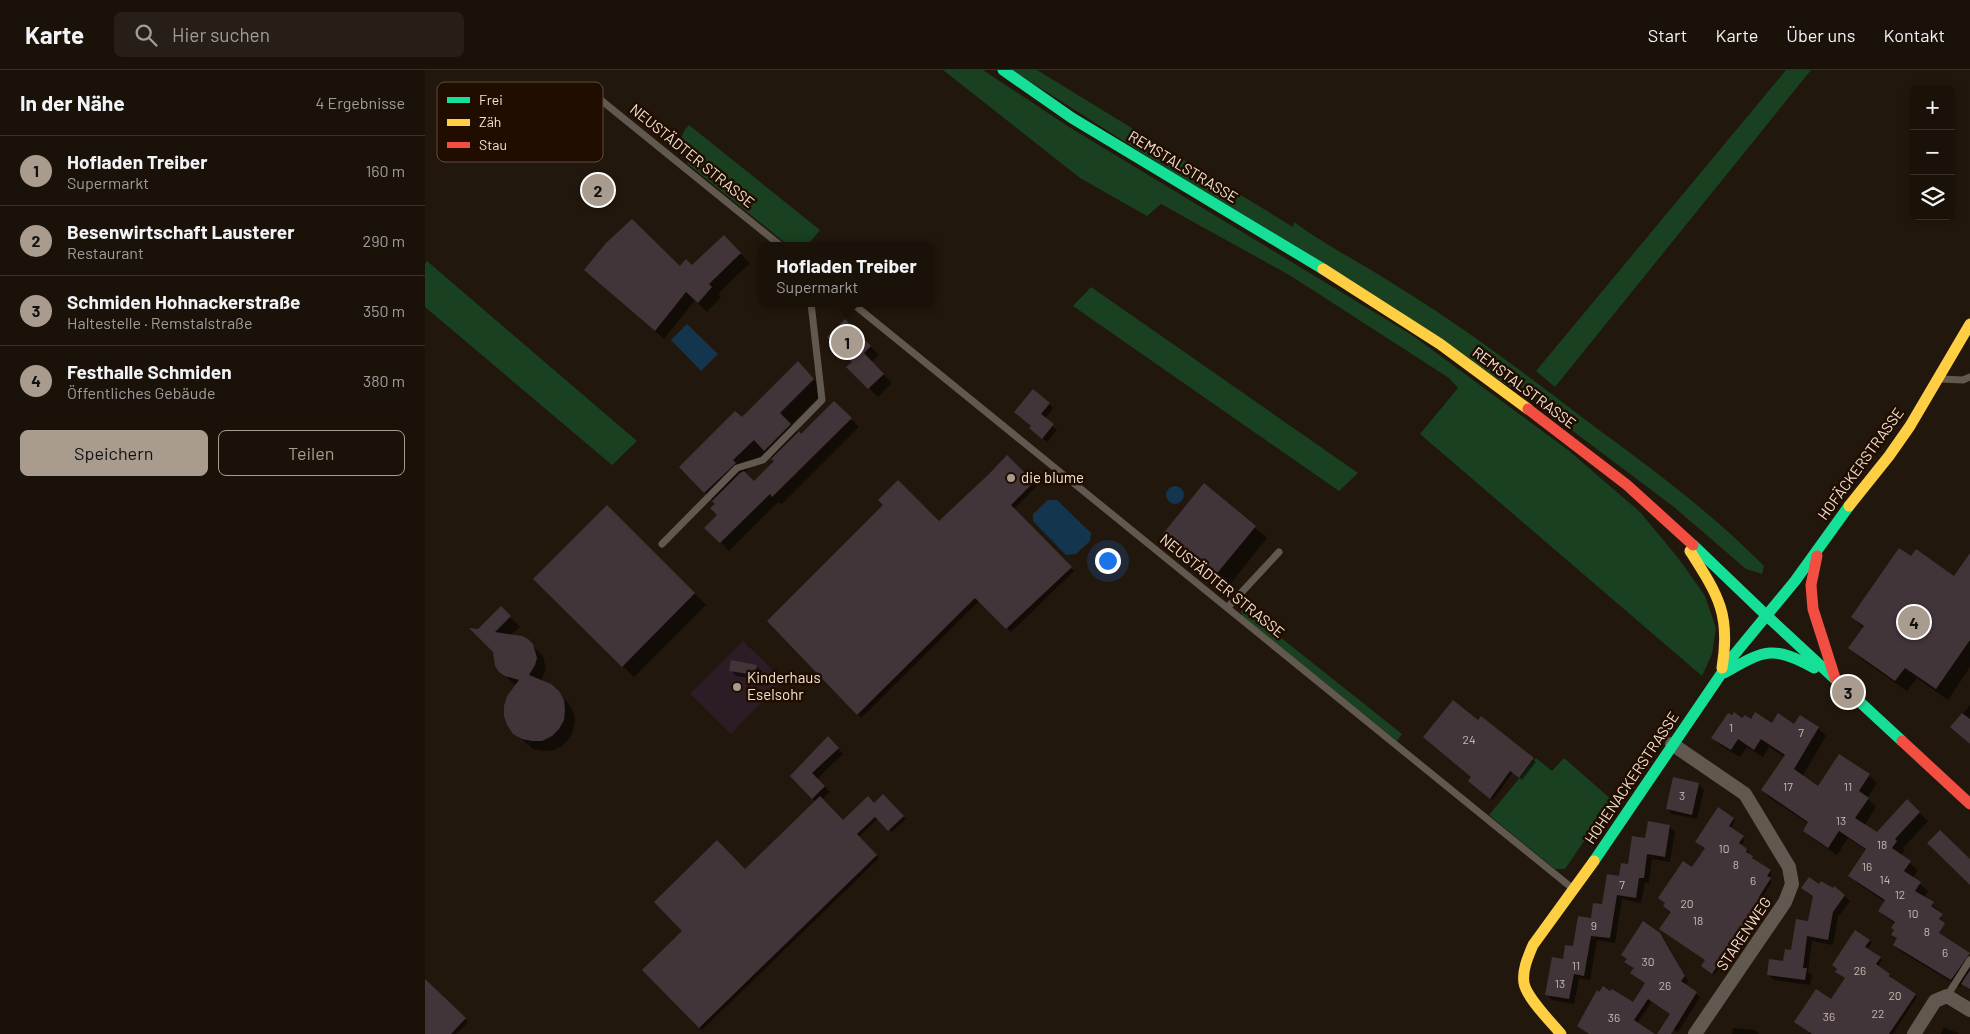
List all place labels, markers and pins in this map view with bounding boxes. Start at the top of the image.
pin: 2 [582,171,614,209]
pin: 1 [831,323,863,361]
place label: die blume [1021,468,1084,486]
marker: die blume [1005,472,1017,484]
pin: 4 [1898,603,1930,641]
place label: Kinderhaus Eselsohr [747,668,821,703]
pin: 3 [1832,673,1864,711]
marker: Kinderhaus Eselsohr [731,681,743,693]

